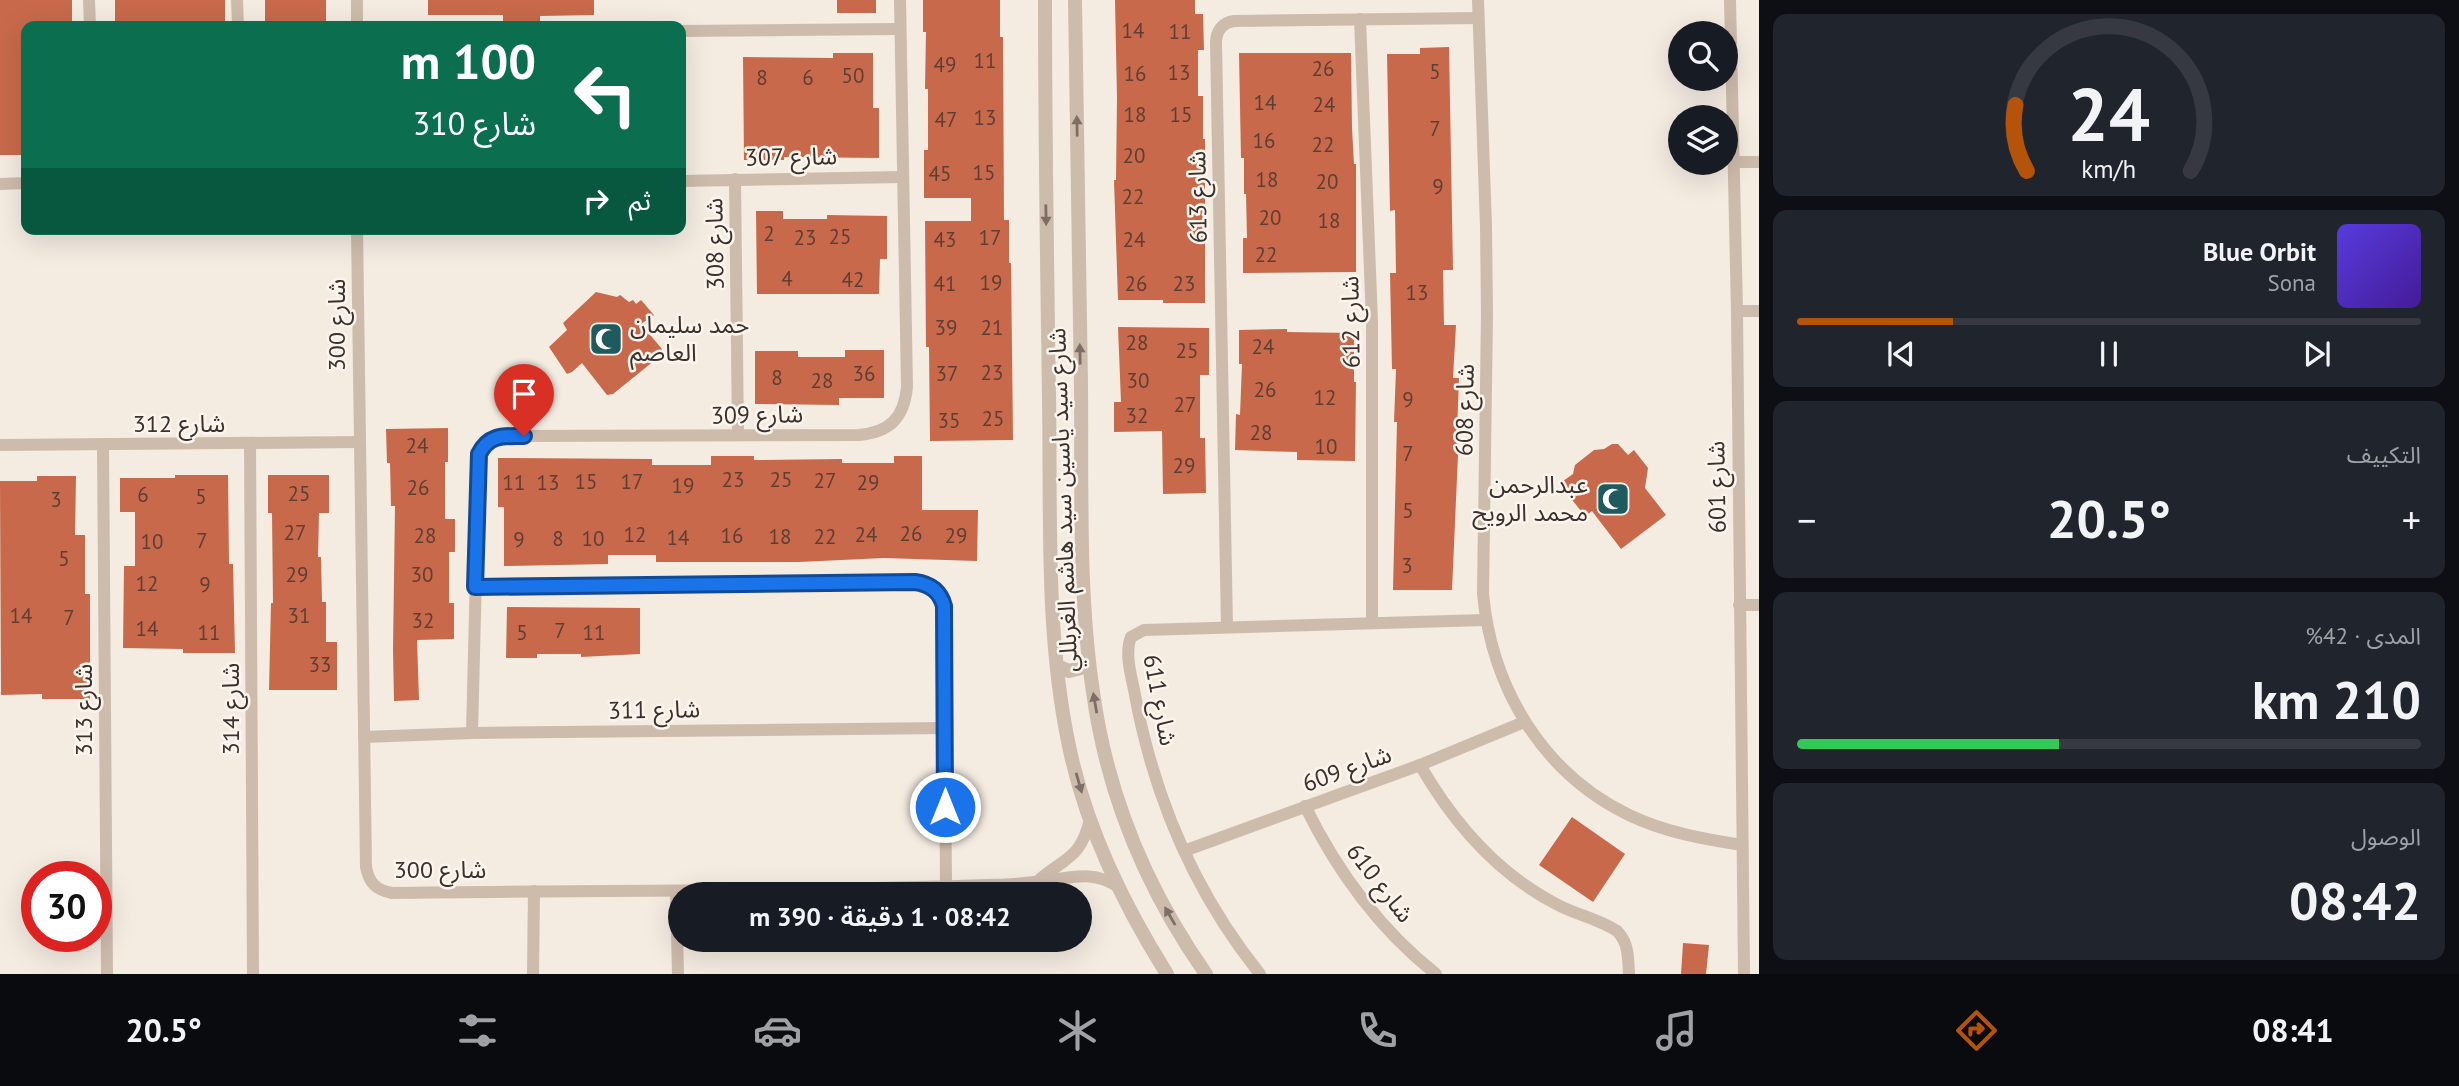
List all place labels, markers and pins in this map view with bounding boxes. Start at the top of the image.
place label: حمد سليمان العاصم [630,309,749,370]
mosque icon: حمد سليمان العاصم [587,320,625,358]
pin [494,364,554,436]
place label: عبدالرحمن محمد الرويح [1472,469,1588,530]
mosque icon: عبدالرحمن محمد الرويح [1594,480,1632,518]

